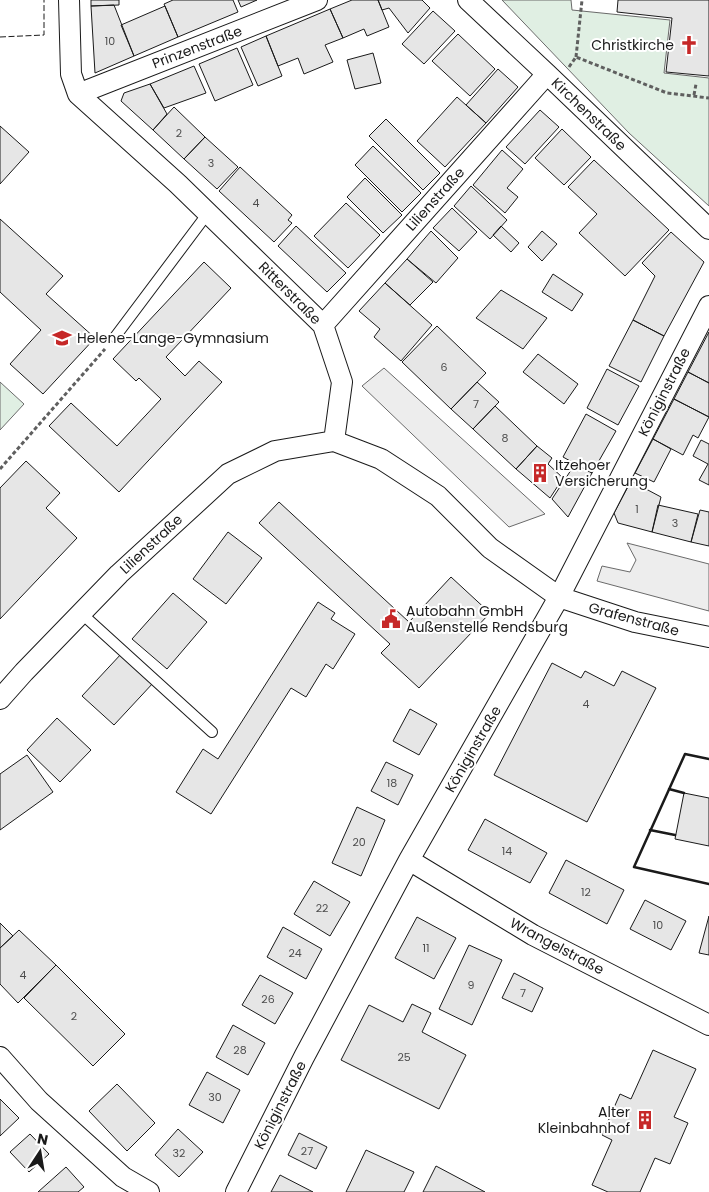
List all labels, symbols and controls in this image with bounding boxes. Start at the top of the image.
street label: Prinzenstraße [149,21,245,73]
house number: 10 [105,33,115,49]
church icon: Christkirche [678,34,700,56]
place label: Christkirche [591,35,674,55]
street label: Kirchenstraße [547,73,631,155]
house number: 2 [176,125,182,141]
house number: 3 [208,155,214,171]
street label: Lilienstraße [401,163,469,235]
house number: 4 [253,195,260,211]
street label: Ritterstraße [254,257,326,329]
school or university icon: Helene-Lange-Gymnasium [51,327,73,349]
place label: Helene-Lange-Gymnasium [77,328,269,348]
street label: Königinstraße [633,344,695,440]
house number: 6 [441,359,448,375]
house number: 7 [473,396,479,412]
house number: 8 [502,430,509,446]
place label: Itzehoer Versicherung [555,455,648,491]
building icon: Itzehoer Versicherung [529,462,551,484]
house number: 1 [635,501,639,517]
street label: Lilienstraße [115,509,187,578]
house number: 3 [672,515,678,531]
street label: Grafenstraße [586,597,682,641]
place label: Autobahn GmbH Außenstelle Rendsburg [406,601,568,637]
public building icon: Autobahn GmbH Außenstelle Rendsburg [380,608,402,630]
house number: 4 [583,696,590,712]
street label: Königinstraße [440,702,506,796]
house number: 18 [387,775,397,791]
house number: 20 [352,834,366,850]
house number: 14 [502,843,512,859]
house number: 12 [581,884,591,900]
house number: 22 [316,900,328,916]
street label: Wrangelstraße [506,913,608,979]
house number: 10 [653,917,663,933]
house number: 11 [422,940,430,956]
house number: 24 [288,945,302,961]
house number: 4 [20,967,27,983]
house number: 9 [468,977,475,993]
house number: 7 [520,985,526,1001]
house number: 26 [261,991,275,1007]
house number: 2 [71,1008,77,1024]
house number: 28 [233,1042,247,1058]
house number: 25 [397,1049,411,1065]
street label: Königinstraße [249,1057,311,1153]
house number: 30 [208,1089,222,1105]
place label: Alter Kleinbahnhof [538,1102,630,1138]
building icon: Alter Kleinbahnhof [634,1109,656,1131]
north arrow [15,1127,65,1177]
text: N [35,1128,50,1150]
house number: 27 [301,1143,313,1159]
house number: 32 [173,1145,185,1161]

